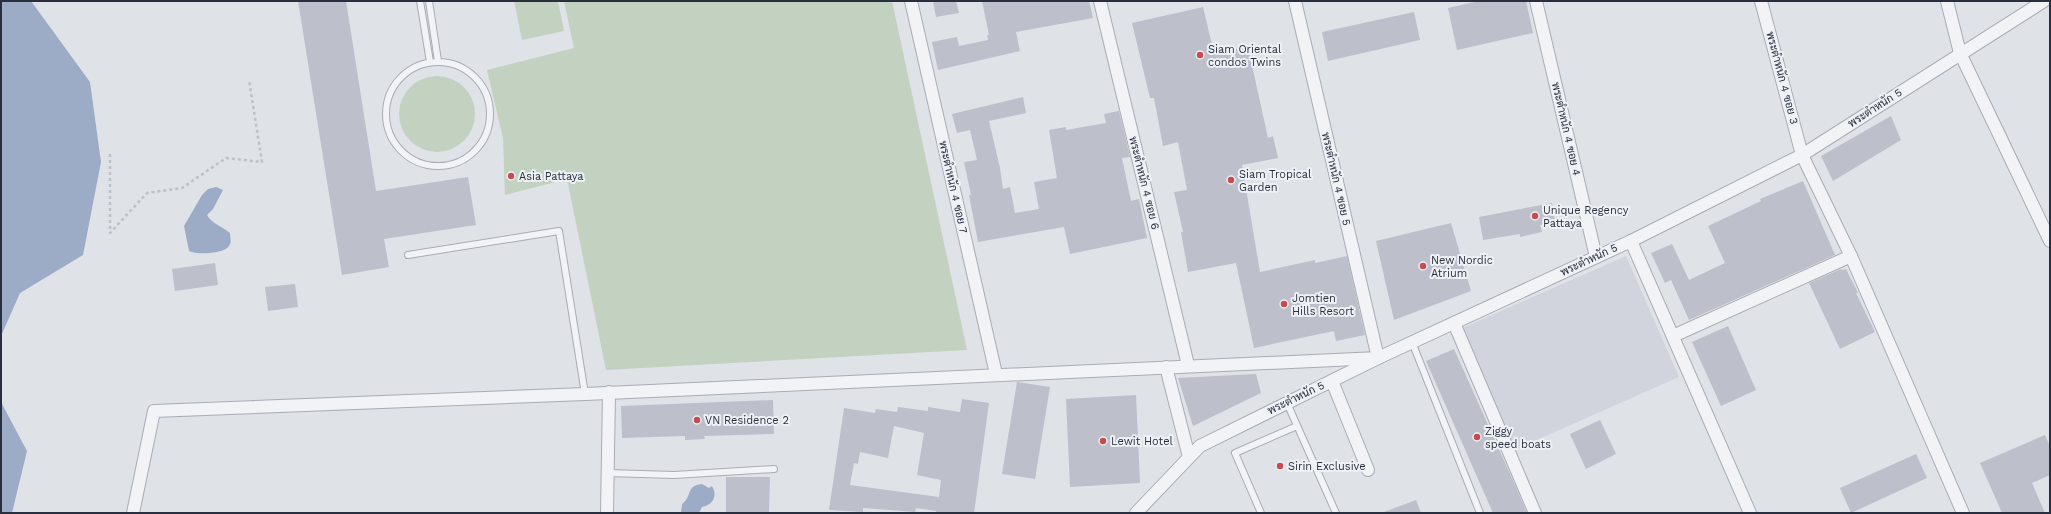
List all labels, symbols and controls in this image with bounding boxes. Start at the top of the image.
street label: พระตำหนัก 4 ซอย 3 [1763,30,1802,126]
place label: Siam Oriental condos Twins [1208,43,1282,69]
marker: Siam Oriental condos Twins [1195,50,1205,60]
street label: พระตำหนัก 4 ซอย 4 [1549,81,1584,177]
street label: พระตำหนัก 5 [1845,85,1904,130]
street label: พระตำหนัก 4 ซอย 5 [1319,131,1354,227]
street label: พระตำหนัก 4 ซอย 6 [1126,135,1163,231]
street label: พระตำหนัก 4 ซอย 7 [936,139,971,235]
place label: Siam Tropical Garden [1239,168,1312,194]
place label: Asia Pattaya [519,170,584,183]
marker: Asia Pattaya [506,171,516,181]
marker: Siam Tropical Garden [1226,175,1236,185]
place label: Unique Regency Pattaya [1543,204,1629,230]
marker: Unique Regency Pattaya [1530,211,1540,221]
street label: พระตำหนัก 5 [1558,240,1620,279]
place label: New Nordic Atrium [1431,254,1493,280]
marker: New Nordic Atrium [1418,261,1428,271]
place label: Jomtien Hills Resort [1292,292,1354,318]
marker: Jomtien Hills Resort [1279,299,1289,309]
street label: พระตำหนัก 5 [1265,378,1327,417]
place label: VN Residence 2 [705,414,789,427]
marker: VN Residence 2 [692,415,702,425]
place label: Ziggy speed boats [1485,425,1551,451]
marker: Ziggy speed boats [1472,432,1482,442]
place label: Lewit Hotel [1111,435,1174,448]
marker: Lewit Hotel [1098,436,1108,446]
place label: Sirin Exclusive [1288,460,1366,473]
marker: Sirin Exclusive [1275,461,1285,471]

